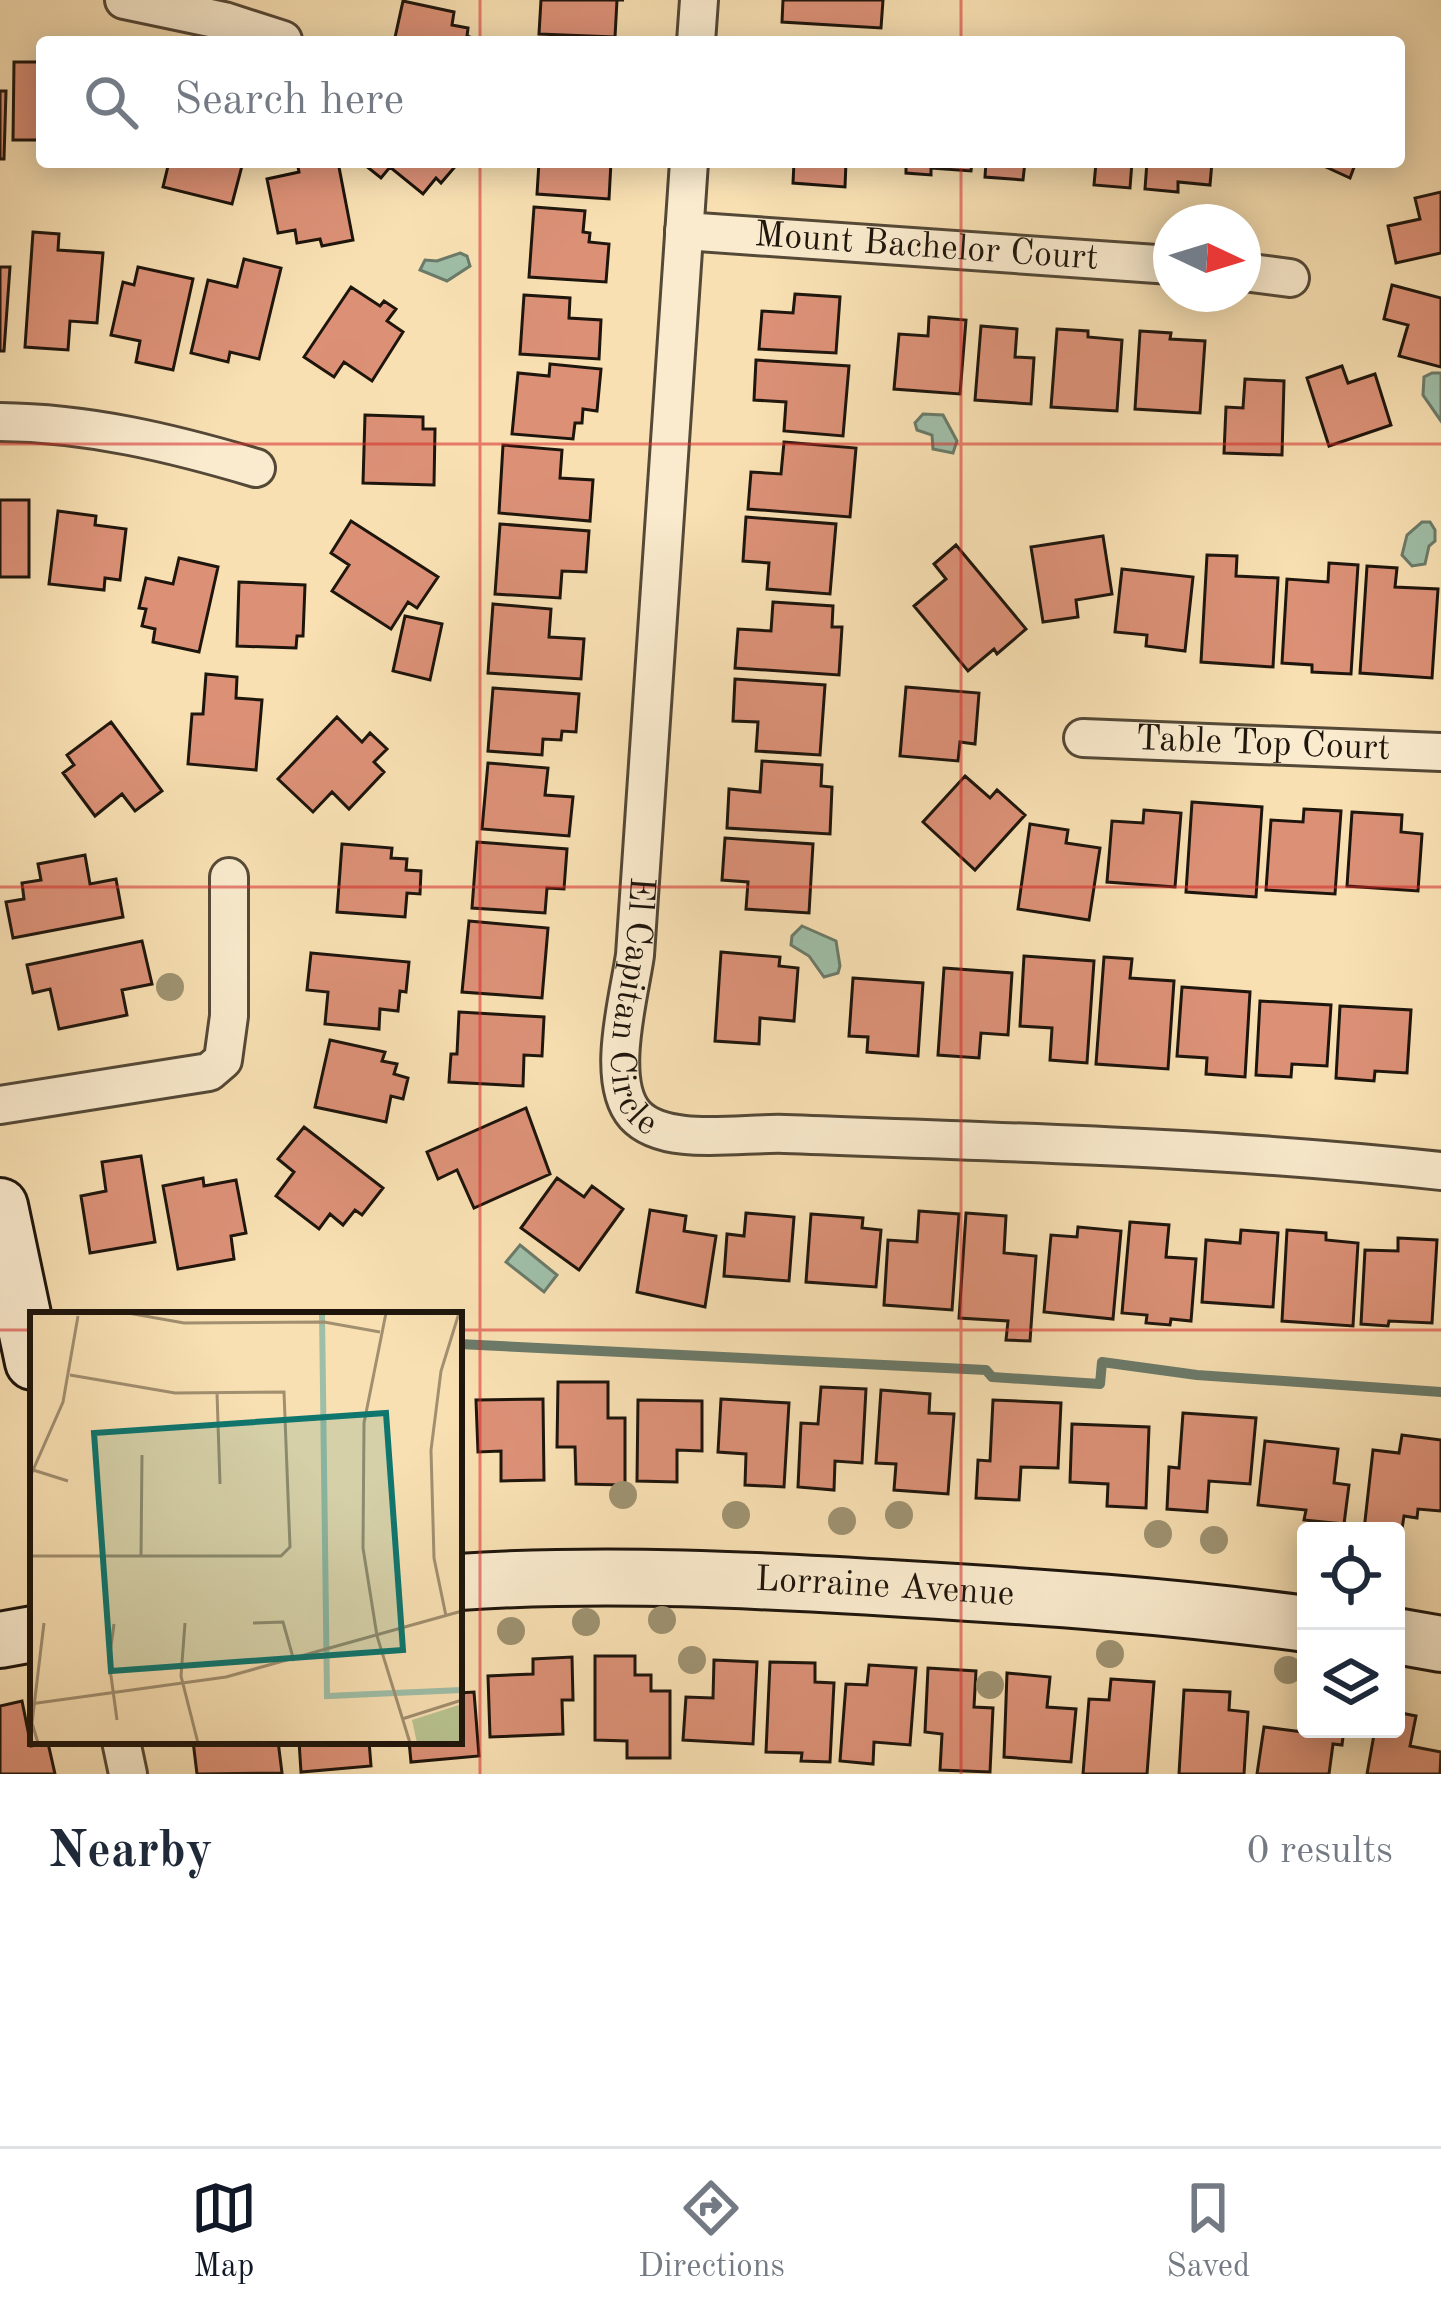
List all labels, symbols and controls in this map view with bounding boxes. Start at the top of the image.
search box [36,36,1405,168]
icon: search [78,69,144,135]
text: Search here [174,79,404,124]
north arrow [1153,204,1261,312]
street label: Mount Bachelor Court [753,218,1100,278]
street label: Table Top Court [1135,722,1391,768]
street label: El Capitan Circle [602,875,662,1144]
inset map [30,1312,462,1744]
map controls [1297,1522,1405,1738]
button: locate [1297,1522,1405,1630]
street label: Lorraine Avenue [754,1563,1015,1614]
button: layers [1297,1630,1405,1738]
text: Nearby [48,1827,213,1878]
text: 0 results [1247,1832,1393,1871]
tab: Map [191,2175,257,2288]
tab: Directions [638,2175,785,2288]
tab: Saved [1166,2175,1250,2288]

